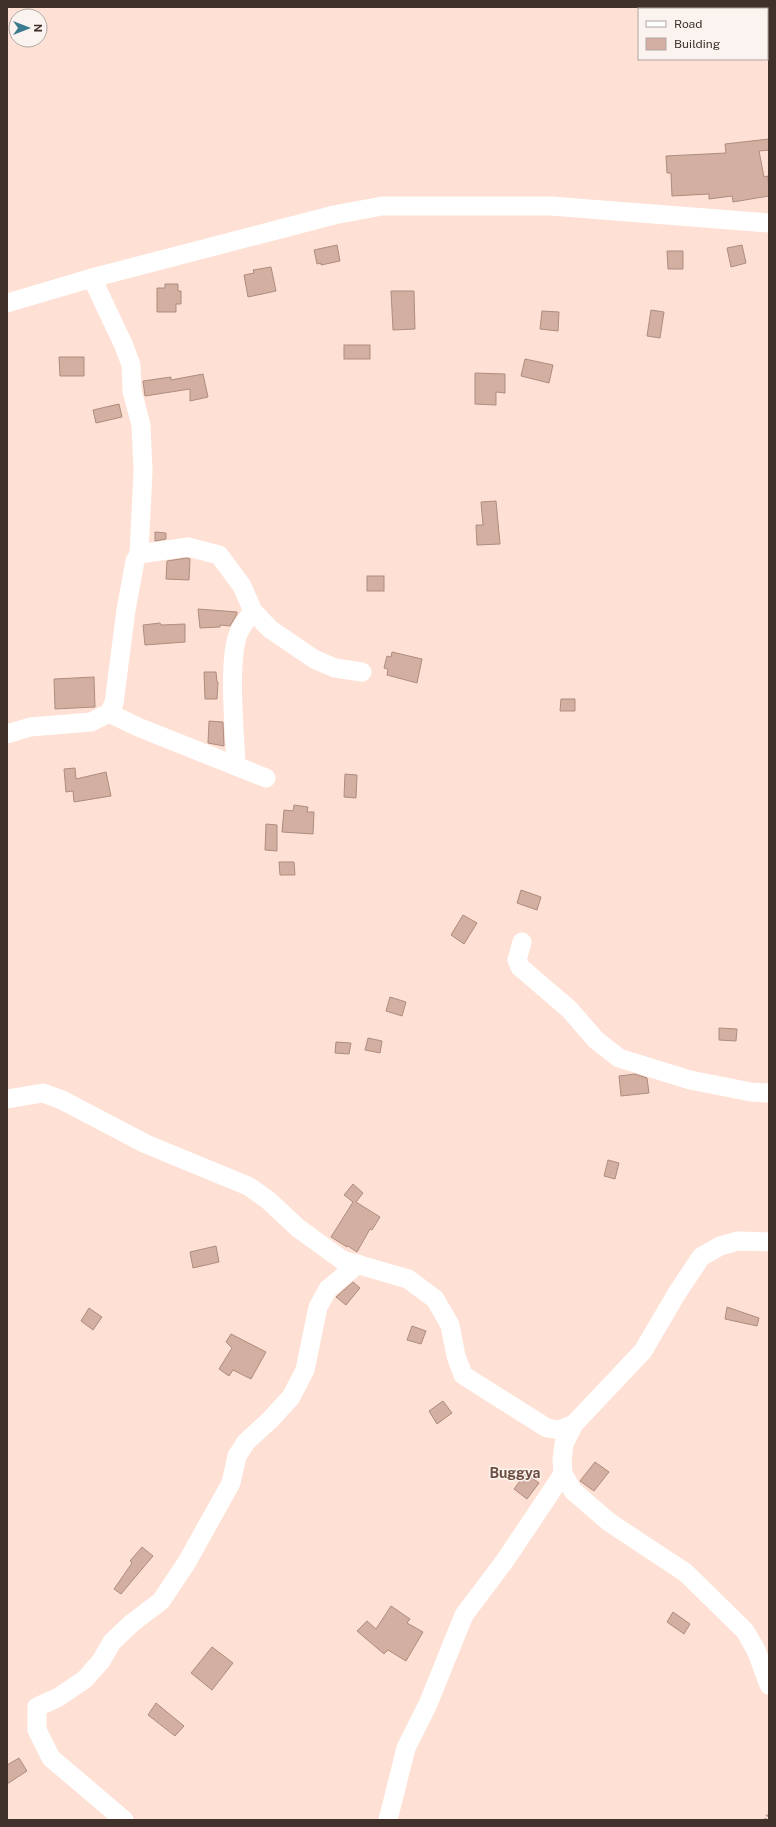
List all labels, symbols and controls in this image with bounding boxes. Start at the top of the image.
north arrow [8,8,48,48]
legend [638,8,768,60]
text: Road [674,17,702,31]
text: N [32,24,44,32]
text: Building [674,37,720,51]
district label: Buggya [489,1465,541,1481]

